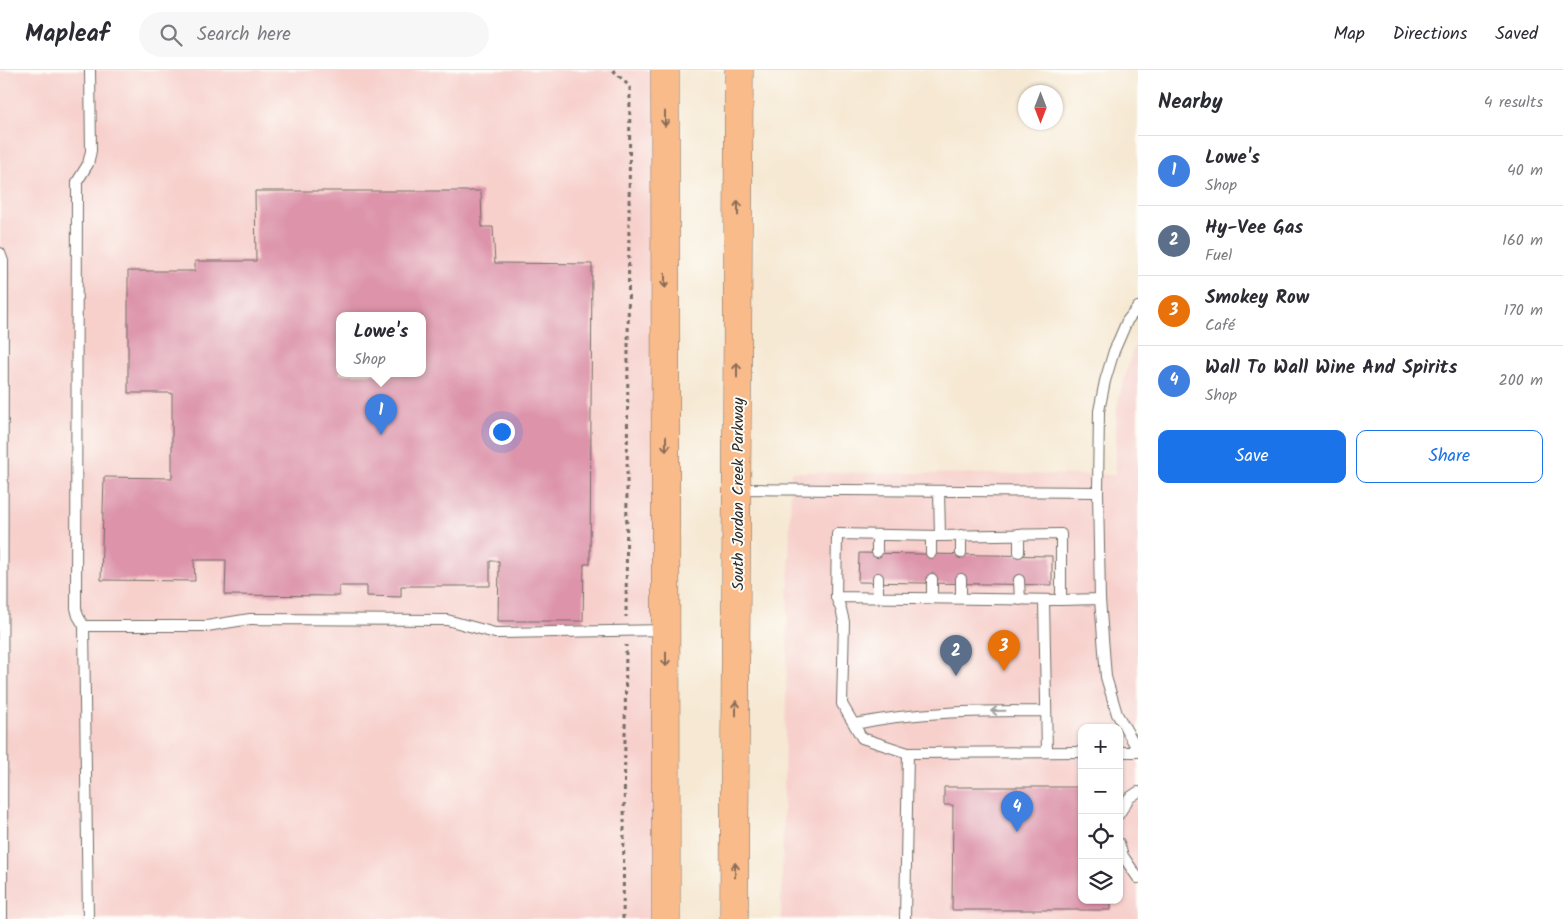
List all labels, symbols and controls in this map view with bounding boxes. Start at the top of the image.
search box [139,12,489,57]
text: Mapleaf [25,15,109,54]
text: Search here [197,20,291,50]
text: Map [1333,20,1365,49]
text: Directions [1393,20,1467,49]
text: Saved [1495,20,1538,49]
icon: search [157,21,185,49]
north arrow [1018,85,1063,130]
text: Nearby [1158,86,1223,119]
text: 4 results [1484,90,1543,115]
one-way arrow [660,110,670,126]
text: Lowe's [1205,143,1260,173]
text: 1 [1172,158,1176,183]
text: 40 m [1507,158,1543,183]
text: Shop [1205,173,1237,198]
one-way arrow [733,200,743,216]
text: Hy-Vee Gas [1205,213,1303,243]
text: 2 [1169,228,1179,253]
text: 160 m [1502,228,1543,253]
text: Fuel [1205,243,1232,268]
one-way arrow [660,272,670,289]
text: Smokey Row [1205,283,1309,313]
text: 3 [1170,298,1178,323]
text: 170 m [1503,298,1543,323]
popup [336,312,426,377]
text: Café [1205,313,1235,338]
text: Lowe's [354,317,408,347]
text: Shop [354,347,386,372]
text: Wall To Wall Wine And Spirits [1205,353,1457,383]
one-way arrow [732,363,742,379]
text: 4 [1170,368,1178,393]
text: 200 m [1499,368,1543,393]
text: Shop [1205,383,1237,408]
pin: 1 [365,394,397,435]
street label: South Jordan Creek Parkway [726,397,751,591]
your location [489,419,515,445]
button: Save [1158,430,1346,483]
button: Share [1356,430,1543,483]
one-way arrow [661,435,671,451]
pin: 3 [988,630,1020,671]
pin: 2 [940,635,972,676]
one-way arrow [661,650,671,666]
one-way arrow [731,700,740,716]
one-way arrow [990,707,1006,716]
map controls [1078,724,1123,904]
button: + [1078,724,1123,769]
button: − [1078,769,1123,814]
pin: 4 [1001,791,1033,832]
button: locate [1078,814,1123,859]
button: layers [1078,859,1123,904]
one-way arrow [730,863,740,879]

